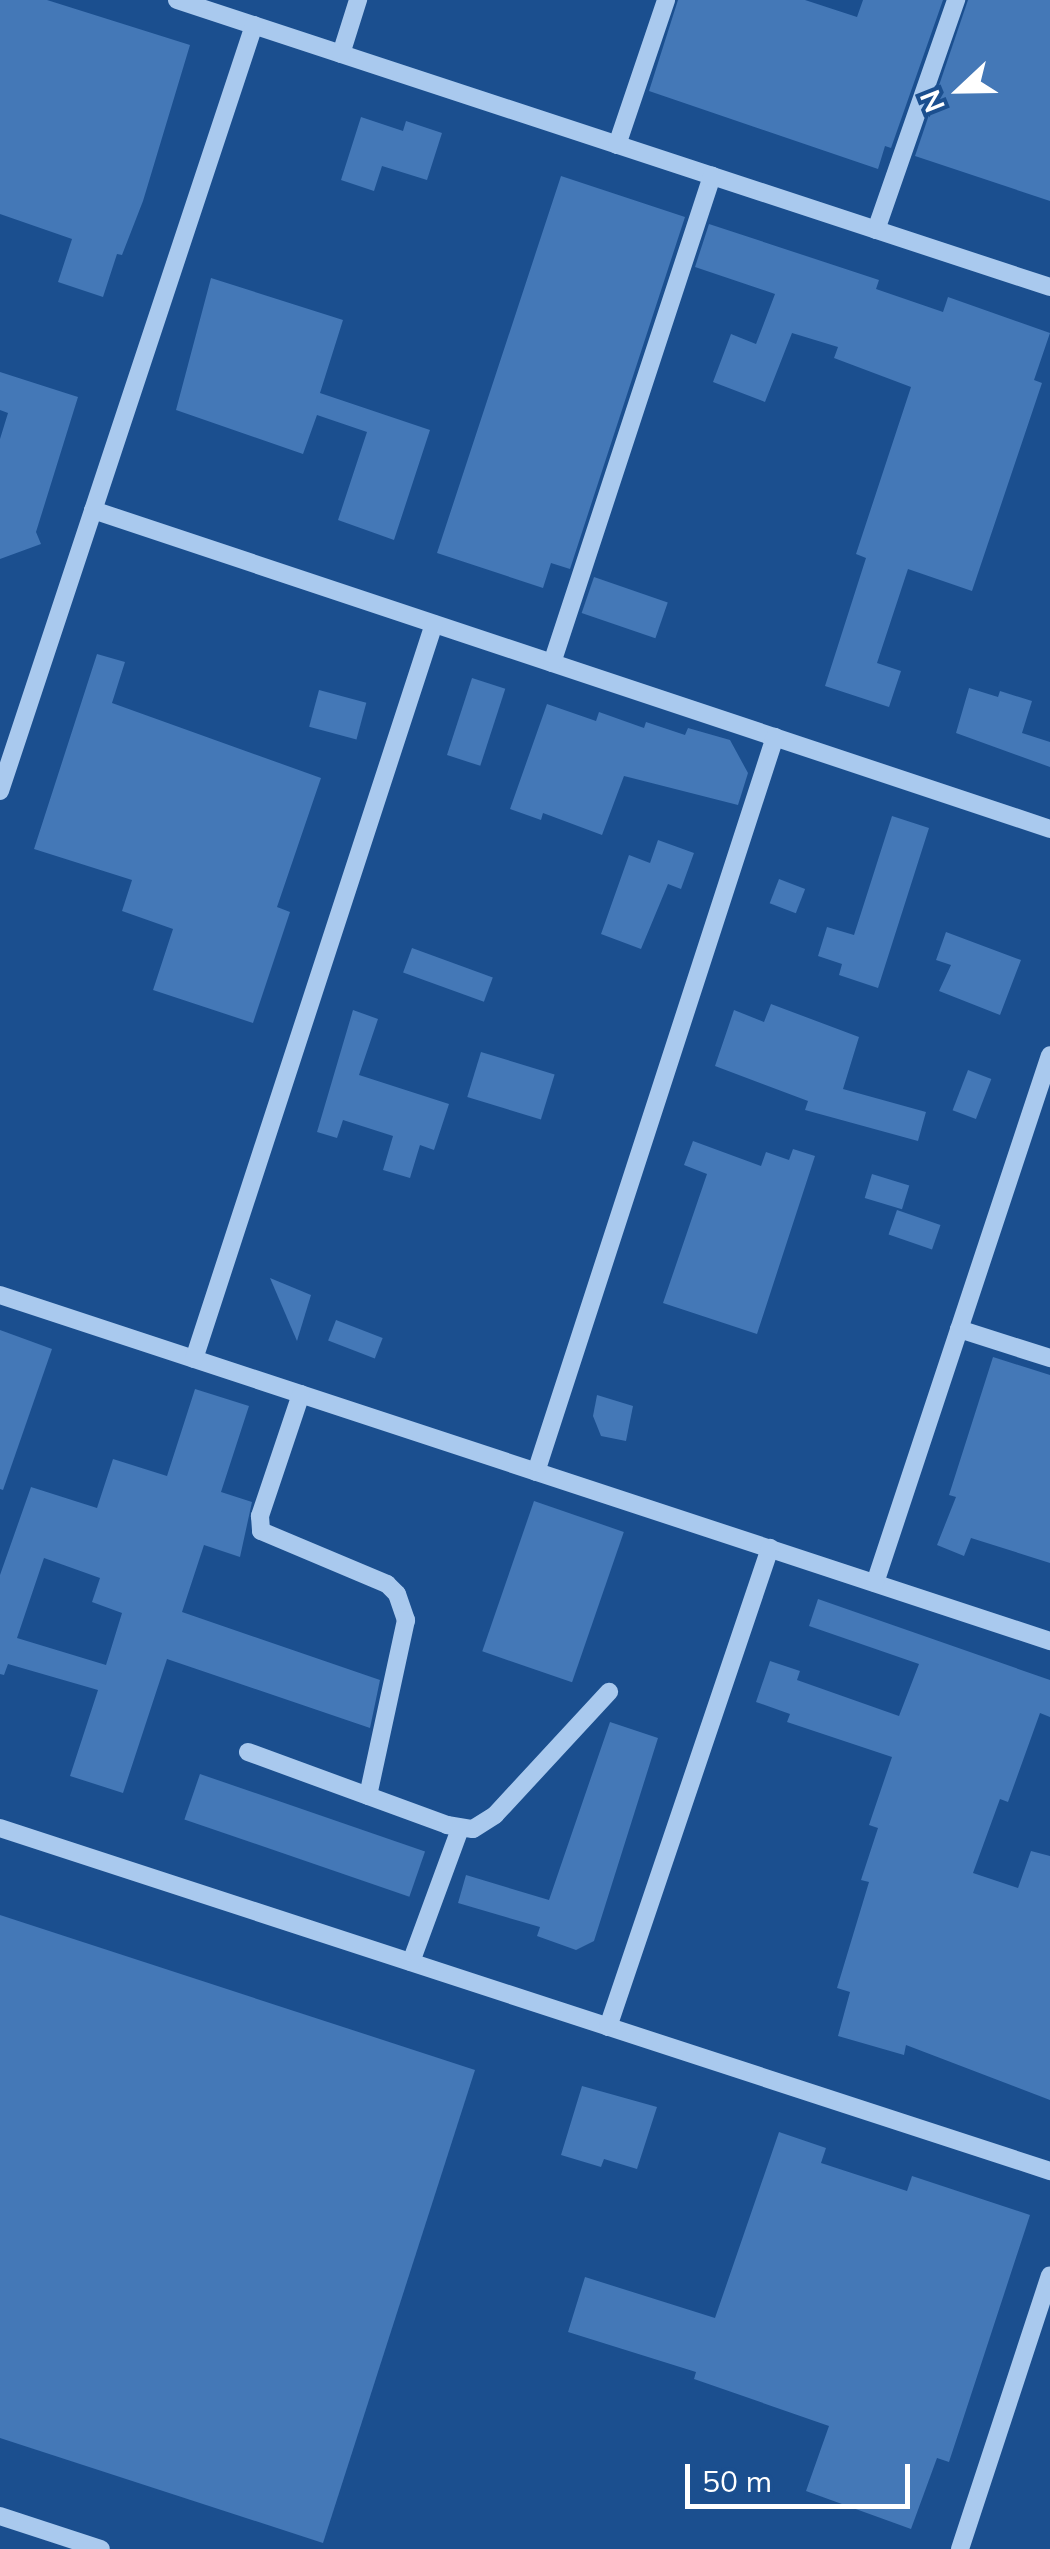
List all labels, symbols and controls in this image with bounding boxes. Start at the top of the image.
north arrow [910,40,1010,140]
text: N [912,85,952,118]
scale bar [690,2444,915,2506]
text: 50 m [702,2462,772,2500]

